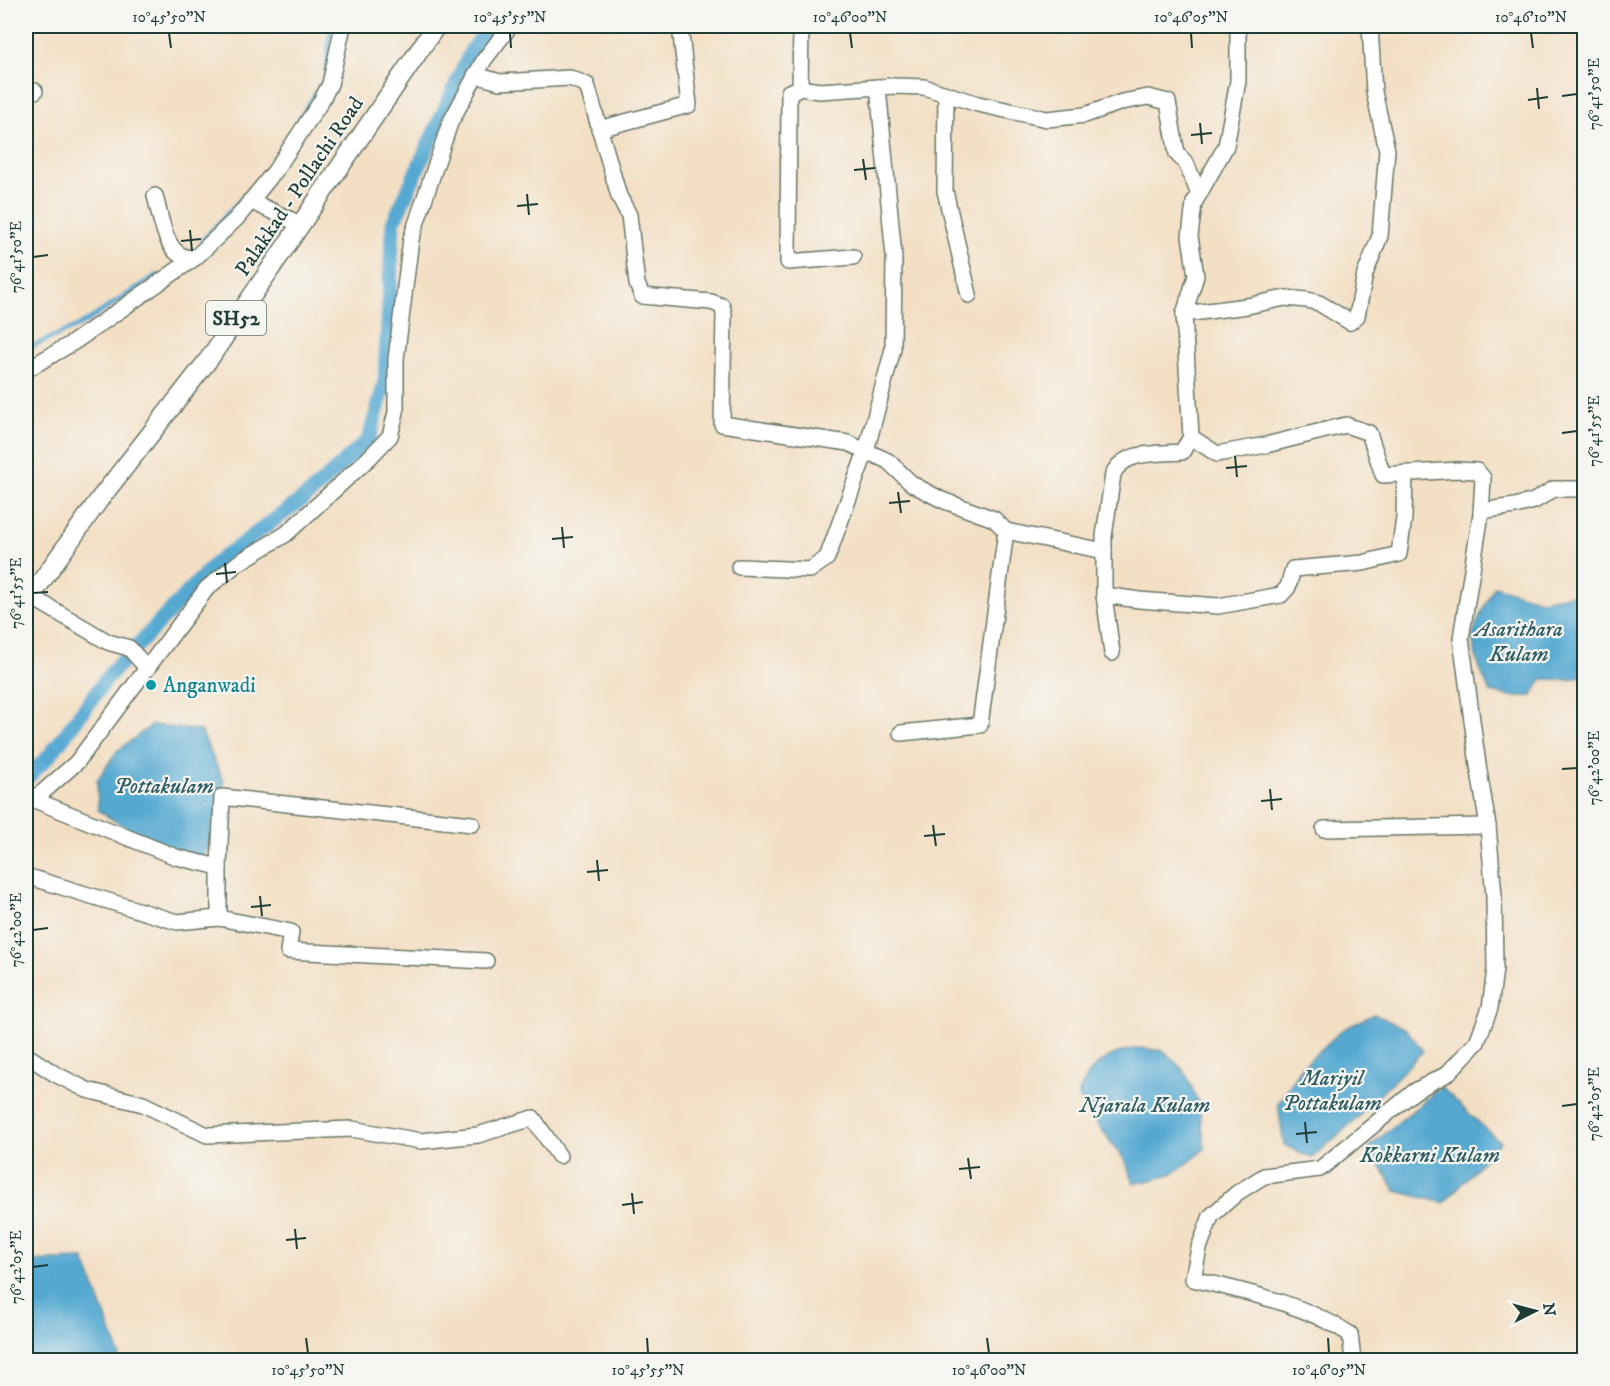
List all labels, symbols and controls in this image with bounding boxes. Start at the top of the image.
text: 10°45'50"N [132,8,206,27]
text: 10°45'55"N [474,8,546,27]
text: 10°46'00"N [813,8,887,27]
text: 10°46'05"N [1154,8,1228,27]
text: 10°46'10"N [1495,8,1567,27]
text: 76°41'50"E [1585,58,1604,130]
street label: Palakkad - Pollachi Road [230,91,370,281]
text: 76°41'50"E [7,221,26,293]
road number: SH52 [206,301,266,335]
text: 76°41'55"E [1585,395,1604,467]
text: 76°41'55"E [7,557,26,629]
water label: Asarithara Kulam [1472,616,1563,668]
place label: Anganwadi [163,673,256,699]
marker: Anganwadi [144,678,158,692]
text: 76°42'00"E [1585,730,1604,805]
water label: Pottakulam [114,773,214,800]
text: 76°42'00"E [7,892,26,967]
water label: Mariyil Pottakulam [1282,1065,1382,1117]
text: 76°42'05"E [1585,1067,1604,1141]
water label: Njarala Kulam [1078,1092,1210,1119]
water label: Kokkarni Kulam [1359,1142,1500,1169]
text: 76°42'05"E [7,1230,26,1304]
north arrow [1505,1281,1565,1341]
text: N [1538,1302,1560,1317]
text: 10°45'50"N [271,1361,345,1380]
text: 10°45'55"N [612,1361,684,1380]
text: 10°46'00"N [952,1361,1026,1380]
text: 10°46'05"N [1292,1361,1366,1380]

